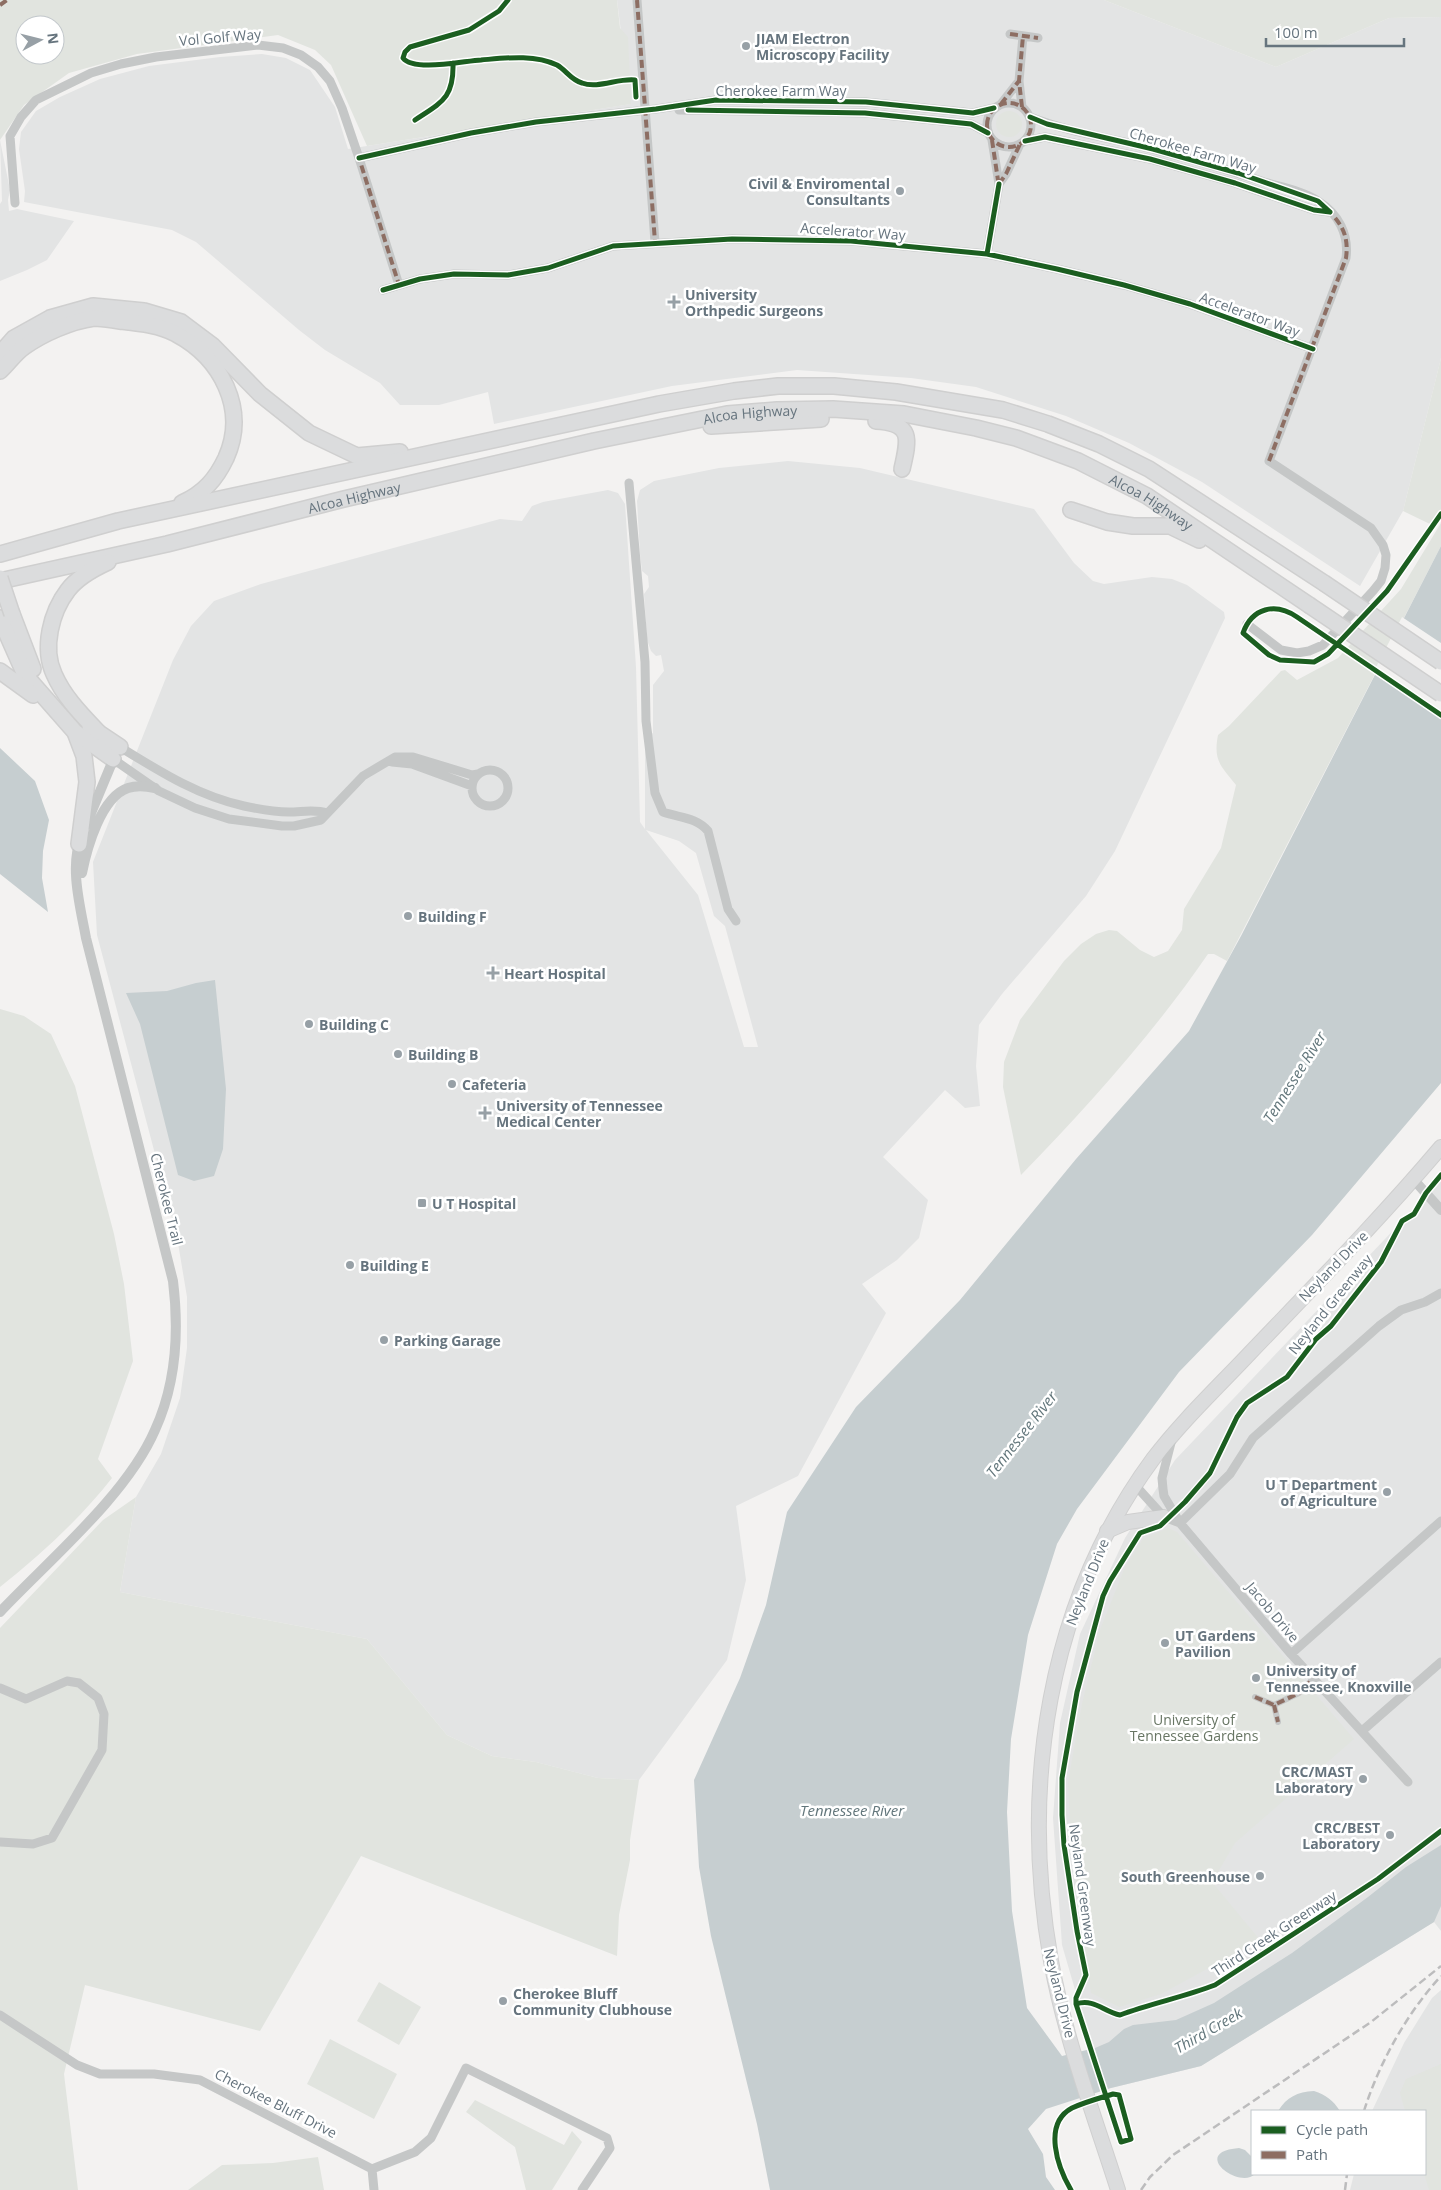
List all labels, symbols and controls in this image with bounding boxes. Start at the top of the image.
north arrow [15,15,65,65]
scale bar [1266,15,1404,47]
text: 100 m [1274,22,1318,42]
street label: Vol Golf Way [178,24,263,50]
place label: JIAM Electron Microscopy Facility [754,29,889,64]
text: N [43,32,64,45]
marker: JIAM Electron Microscopy Facility [740,40,752,52]
street label: Cherokee Farm Way [715,81,848,100]
street label: Cherokee Farm Way [1127,123,1260,177]
place label: Civil & Enviromental Consultants [748,174,890,209]
marker: Civil & Enviromental Consultants [894,185,906,197]
street label: Accelerator Way [800,218,907,244]
place label: University Orthpedic Surgeons [685,285,823,320]
street label: Accelerator Way [1197,287,1304,341]
marker: University Orthpedic Surgeons [667,295,681,309]
street label: Alcoa Highway [701,400,798,428]
street label: Alcoa Highway [1106,469,1198,535]
street label: Alcoa Highway [306,476,403,517]
place label: Building F [418,907,487,926]
marker: Building F [402,910,414,922]
place label: Heart Hospital [504,964,606,983]
marker: Heart Hospital [486,966,500,980]
place label: Building C [319,1015,389,1034]
marker: Building C [303,1018,315,1030]
water label: Tennessee River [1258,1027,1331,1126]
place label: Building B [408,1045,478,1064]
marker: Building B [392,1048,404,1060]
place label: Cafeteria [462,1075,527,1094]
marker: Cafeteria [446,1078,458,1090]
place label: University of Tennessee Medical Center [496,1096,663,1131]
marker: University of Tennessee Medical Center [478,1106,492,1120]
street label: Cherokee Trail [146,1151,188,1247]
place label: U T Hospital [432,1194,516,1213]
marker: U T Hospital [416,1197,428,1209]
street label: Neyland Drive [1294,1226,1372,1306]
street label: Neyland Greenway [1284,1249,1377,1358]
place label: Building E [360,1256,429,1275]
marker: Building E [344,1259,356,1271]
place label: Parking Garage [394,1331,501,1350]
marker: Parking Garage [378,1334,390,1346]
water label: Tennessee River [981,1386,1062,1481]
place label: U T Department of Agriculture [1265,1475,1377,1510]
marker: U T Department of Agriculture [1381,1486,1393,1498]
street label: Neyland Drive [1061,1536,1113,1628]
street label: Jacob Drive [1241,1576,1304,1646]
place label: UT Gardens Pavilion [1175,1626,1256,1661]
marker: UT Gardens Pavilion [1159,1637,1171,1649]
place label: University of Tennessee, Knoxville [1266,1661,1411,1696]
marker: University of Tennessee, Knoxville [1250,1672,1262,1684]
park label: University of Tennessee Gardens [1130,1710,1259,1745]
place label: CRC/MAST Laboratory [1275,1762,1353,1797]
marker: CRC/MAST Laboratory [1357,1773,1369,1785]
water label: Tennessee River [800,1800,905,1820]
place label: CRC/BEST Laboratory [1302,1818,1380,1853]
street label: Neyland Greenway [1065,1823,1101,1948]
marker: CRC/BEST Laboratory [1384,1829,1396,1841]
place label: South Greenhouse [1121,1867,1250,1886]
marker: South Greenhouse [1254,1870,1266,1882]
street label: Third Creek Greenway [1208,1885,1341,1980]
street label: Neyland Drive [1040,1946,1080,2040]
place label: Cherokee Bluff Community Clubhouse [513,1984,672,2019]
marker: Cherokee Bluff Community Clubhouse [497,1995,509,2007]
water label: Third Creek [1170,2002,1246,2058]
street label: Cherokee Bluff Drive [212,2064,340,2142]
legend [1251,2110,1426,2175]
text: Cycle path [1296,2119,1368,2139]
text: Path [1296,2144,1328,2164]

